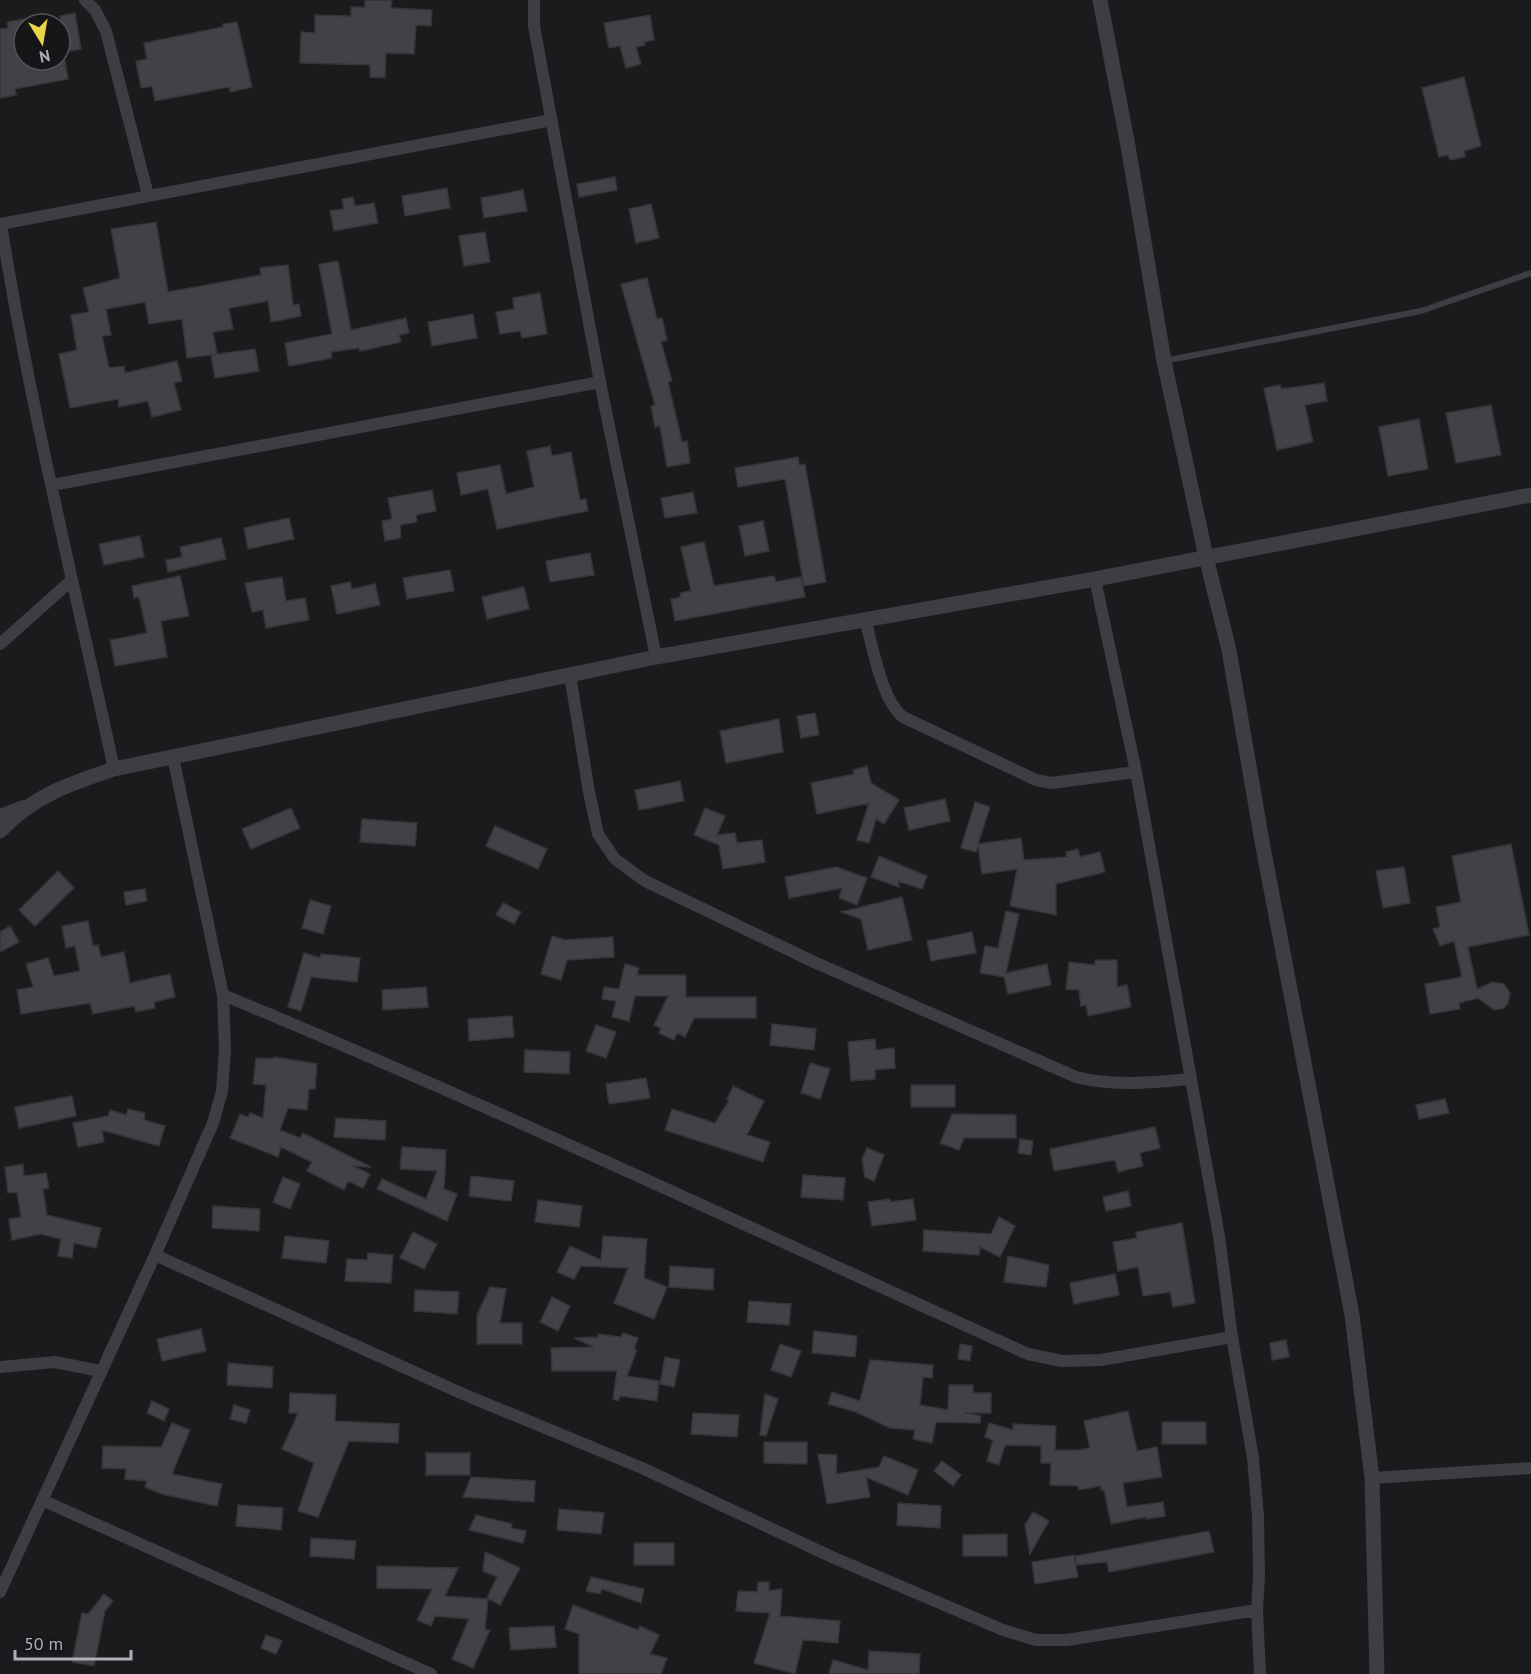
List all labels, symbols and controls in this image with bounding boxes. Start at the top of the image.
north arrow [12,12,72,72]
text: N [38,46,52,68]
scale bar [15,1623,130,1661]
text: 50 m [24,1632,63,1655]

